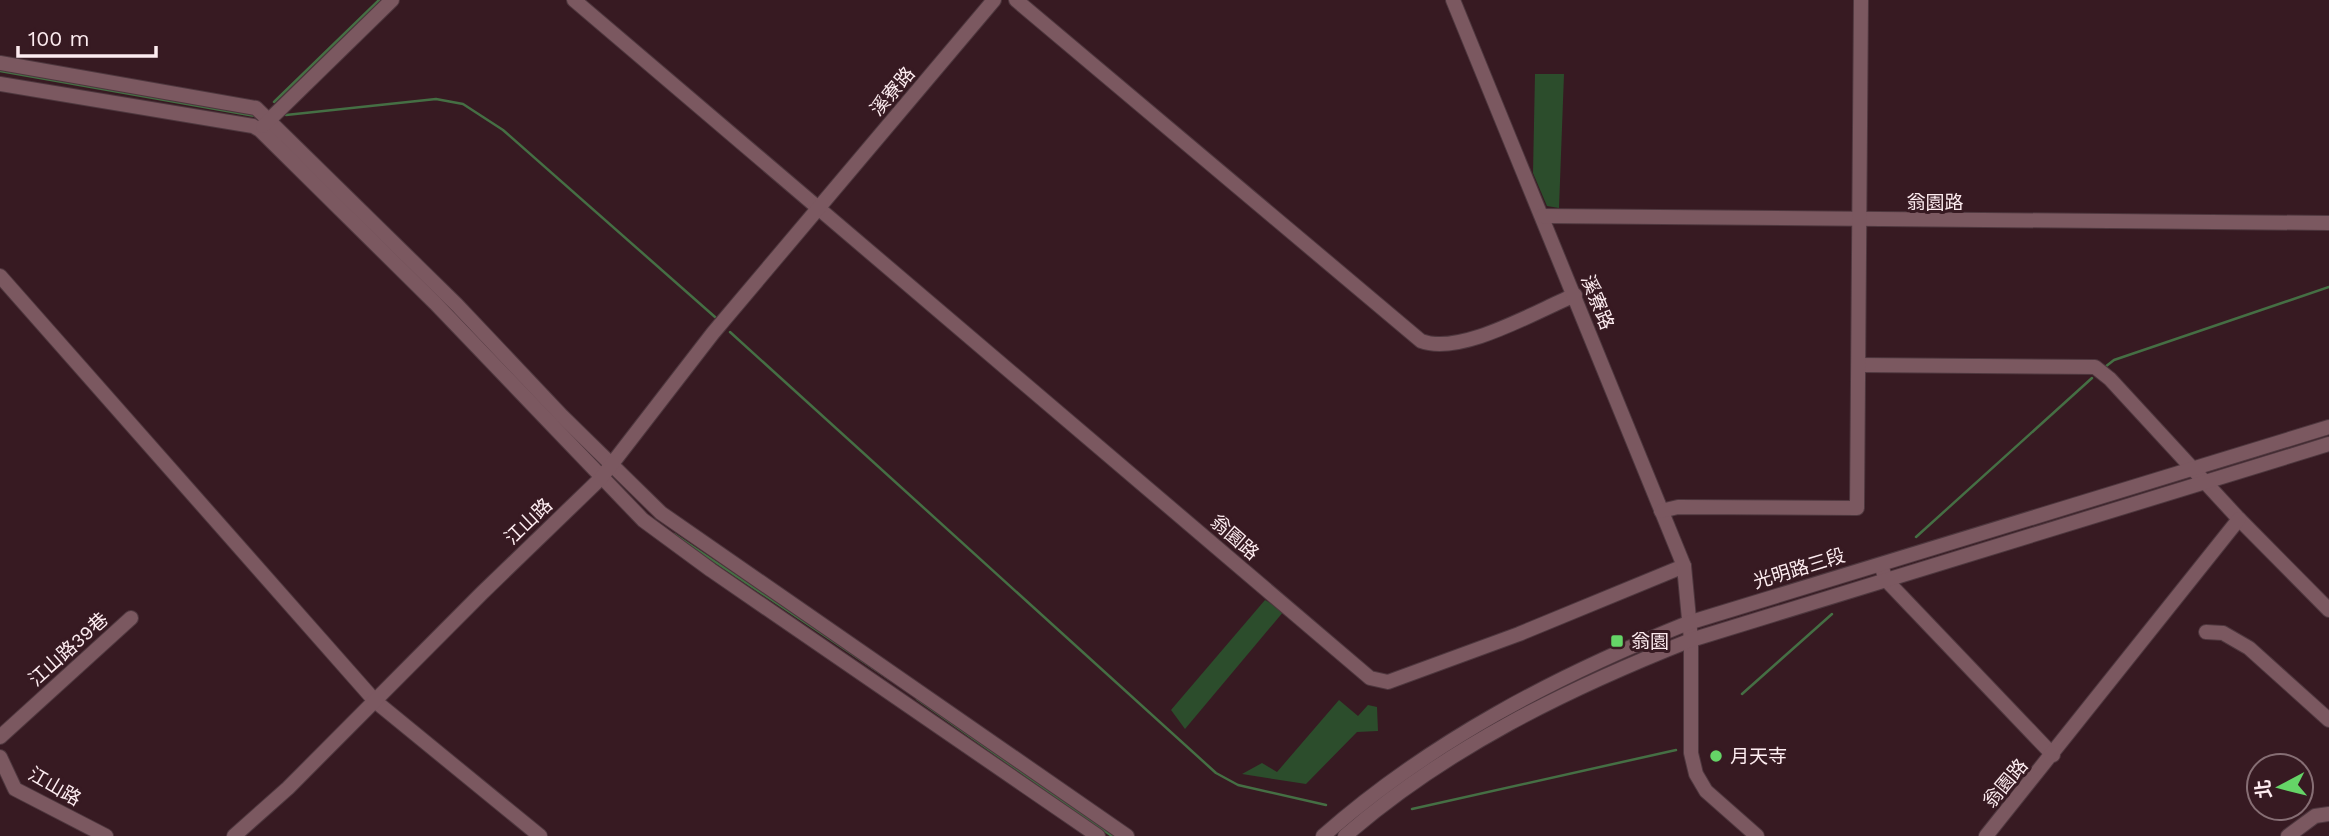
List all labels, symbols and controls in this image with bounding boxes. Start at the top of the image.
scale bar [18,14,156,58]
text: 100 m [28,26,90,51]
street label: 溪寮路 [865,62,920,121]
street label: 翁園路 [1906,191,1964,214]
street label: 溪寮路 [1576,271,1619,333]
street label: 江山路 [500,493,557,549]
street label: 翁園路 [1206,510,1264,565]
street label: 光明路三段 [1750,544,1848,593]
street label: 江山路39巷 [24,608,113,691]
place label: 翁園 [1631,630,1669,653]
marker: 翁園 [1609,633,1625,649]
place label: 月天寺 [1730,745,1787,768]
marker: 月天寺 [1708,748,1724,764]
north arrow [2245,752,2315,822]
street label: 翁園路 [1978,754,2033,813]
street label: 江山路 [24,762,85,811]
text: 北 [2251,778,2276,800]

